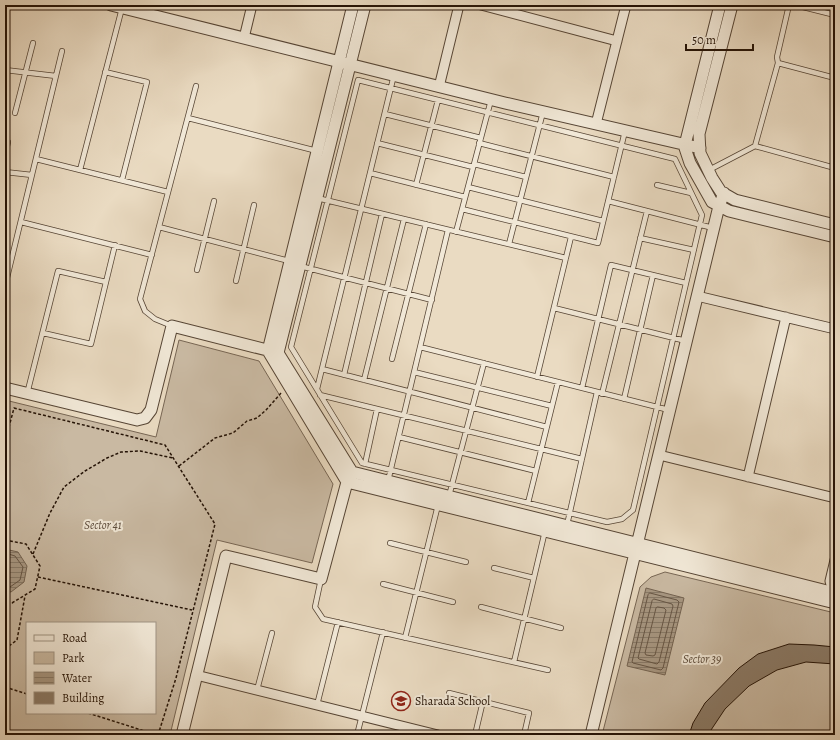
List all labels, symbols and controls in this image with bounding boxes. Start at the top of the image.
scale bar [686,26,753,52]
text: 50 m [692,32,716,48]
park label: Sector 41 [84,517,122,533]
legend [26,622,156,714]
text: Road [62,630,88,646]
text: Park [62,650,85,666]
park label: Sector 39 [683,651,721,667]
text: Water [61,670,92,686]
text: Building [62,690,104,706]
school or university icon: Sharada School [390,690,412,712]
place label: Sharada School [415,693,490,709]

